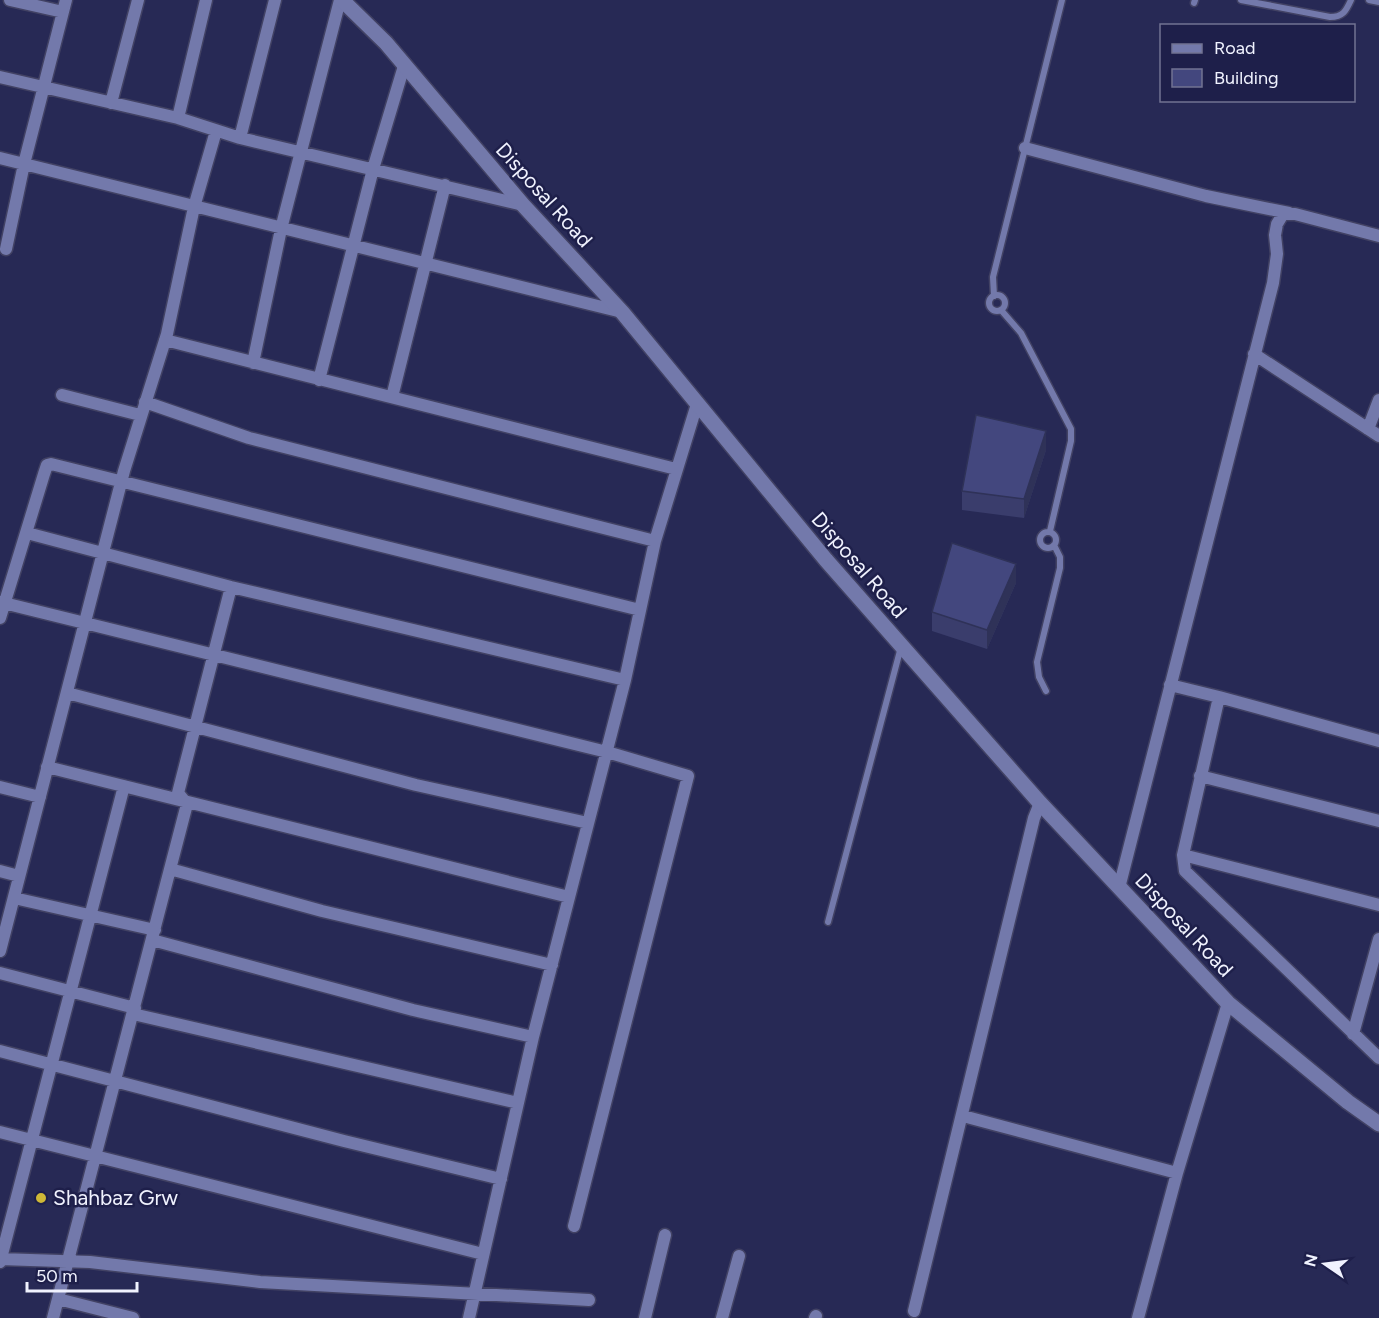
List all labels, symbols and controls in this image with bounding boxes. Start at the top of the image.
legend [1160,24,1355,102]
text: Road [1214,37,1255,59]
text: Building [1214,67,1279,89]
street label: Disposal Road [491,137,598,252]
street label: Disposal Road [807,507,912,623]
street label: Disposal Road [1130,868,1239,982]
place label: Shahbaz Grw [53,1185,179,1210]
marker: Shahbaz Grw [34,1191,48,1205]
north arrow [1295,1234,1355,1294]
text: N [1300,1252,1322,1269]
scale bar [27,1255,136,1293]
text: 50 m [36,1265,78,1287]

